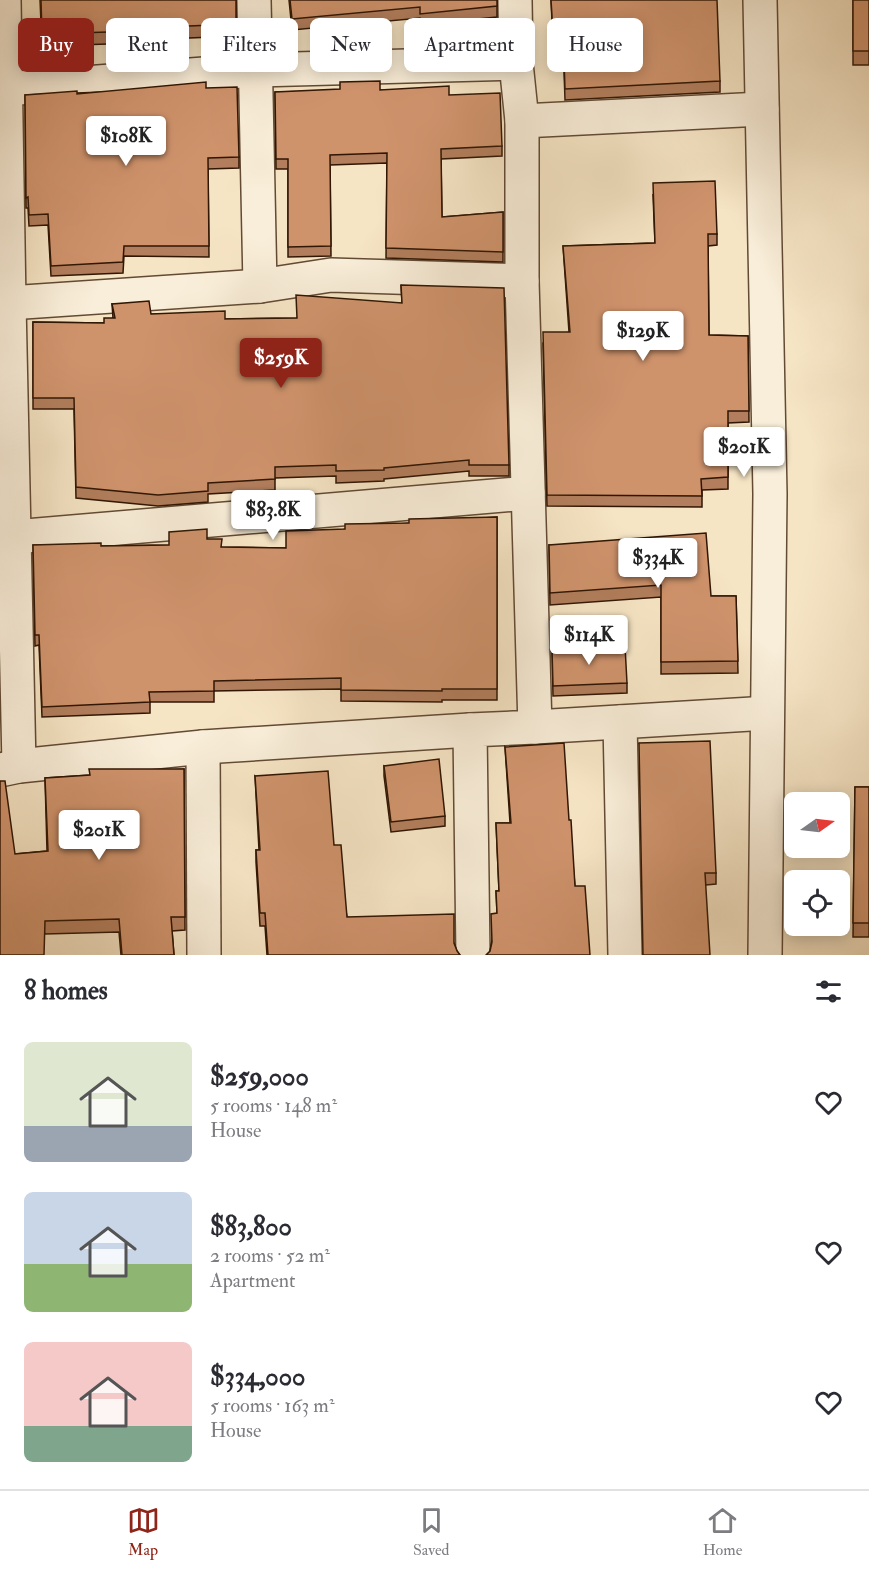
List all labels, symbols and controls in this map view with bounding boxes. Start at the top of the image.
chip: Buy [18,18,94,72]
chip: Rent [106,18,189,72]
chip: Filters [201,18,298,72]
chip: New [310,18,392,72]
chip: Apartment [404,18,535,72]
chip: House [547,18,643,72]
pin: $108K [84,116,168,167]
text: $108K [100,123,152,148]
pin: $129K [601,311,685,362]
text: $129K [617,318,669,343]
pin: $259K [239,338,323,389]
text: $259K [254,345,308,370]
pin: $201K [702,427,786,478]
text: $201K [718,434,770,459]
pin: $83.8K [224,490,322,541]
text: $83.8K [245,497,301,522]
pin: $334K [616,538,700,589]
text: $334K [632,545,684,570]
pin: $114K [547,615,631,666]
text: $114K [564,622,614,647]
north arrow [784,792,850,858]
map controls [784,792,850,936]
pin: $201K [57,810,141,861]
text: $201K [73,817,125,842]
button: locate [784,870,850,936]
text: 8 homes [24,975,108,1007]
icon: filters [812,975,845,1008]
text: $259,000 [210,1061,309,1093]
icon: home [72,1066,144,1138]
icon: heart [812,1086,845,1119]
text: 5 rooms · 148 m² [210,1093,337,1118]
text: House [210,1118,261,1143]
text: $83,800 [210,1211,292,1243]
icon: home [72,1216,144,1288]
icon: heart [812,1236,845,1269]
text: 2 rooms · 52 m² [210,1243,330,1268]
text: Apartment [210,1268,295,1293]
text: $334,000 [210,1361,305,1393]
icon: home [72,1366,144,1438]
icon: heart [812,1386,845,1419]
text: 5 rooms · 163 m² [210,1393,335,1418]
text: House [210,1418,261,1443]
tab: Map [127,1504,160,1560]
tab: Saved [413,1504,449,1560]
tab: Home [703,1504,742,1560]

